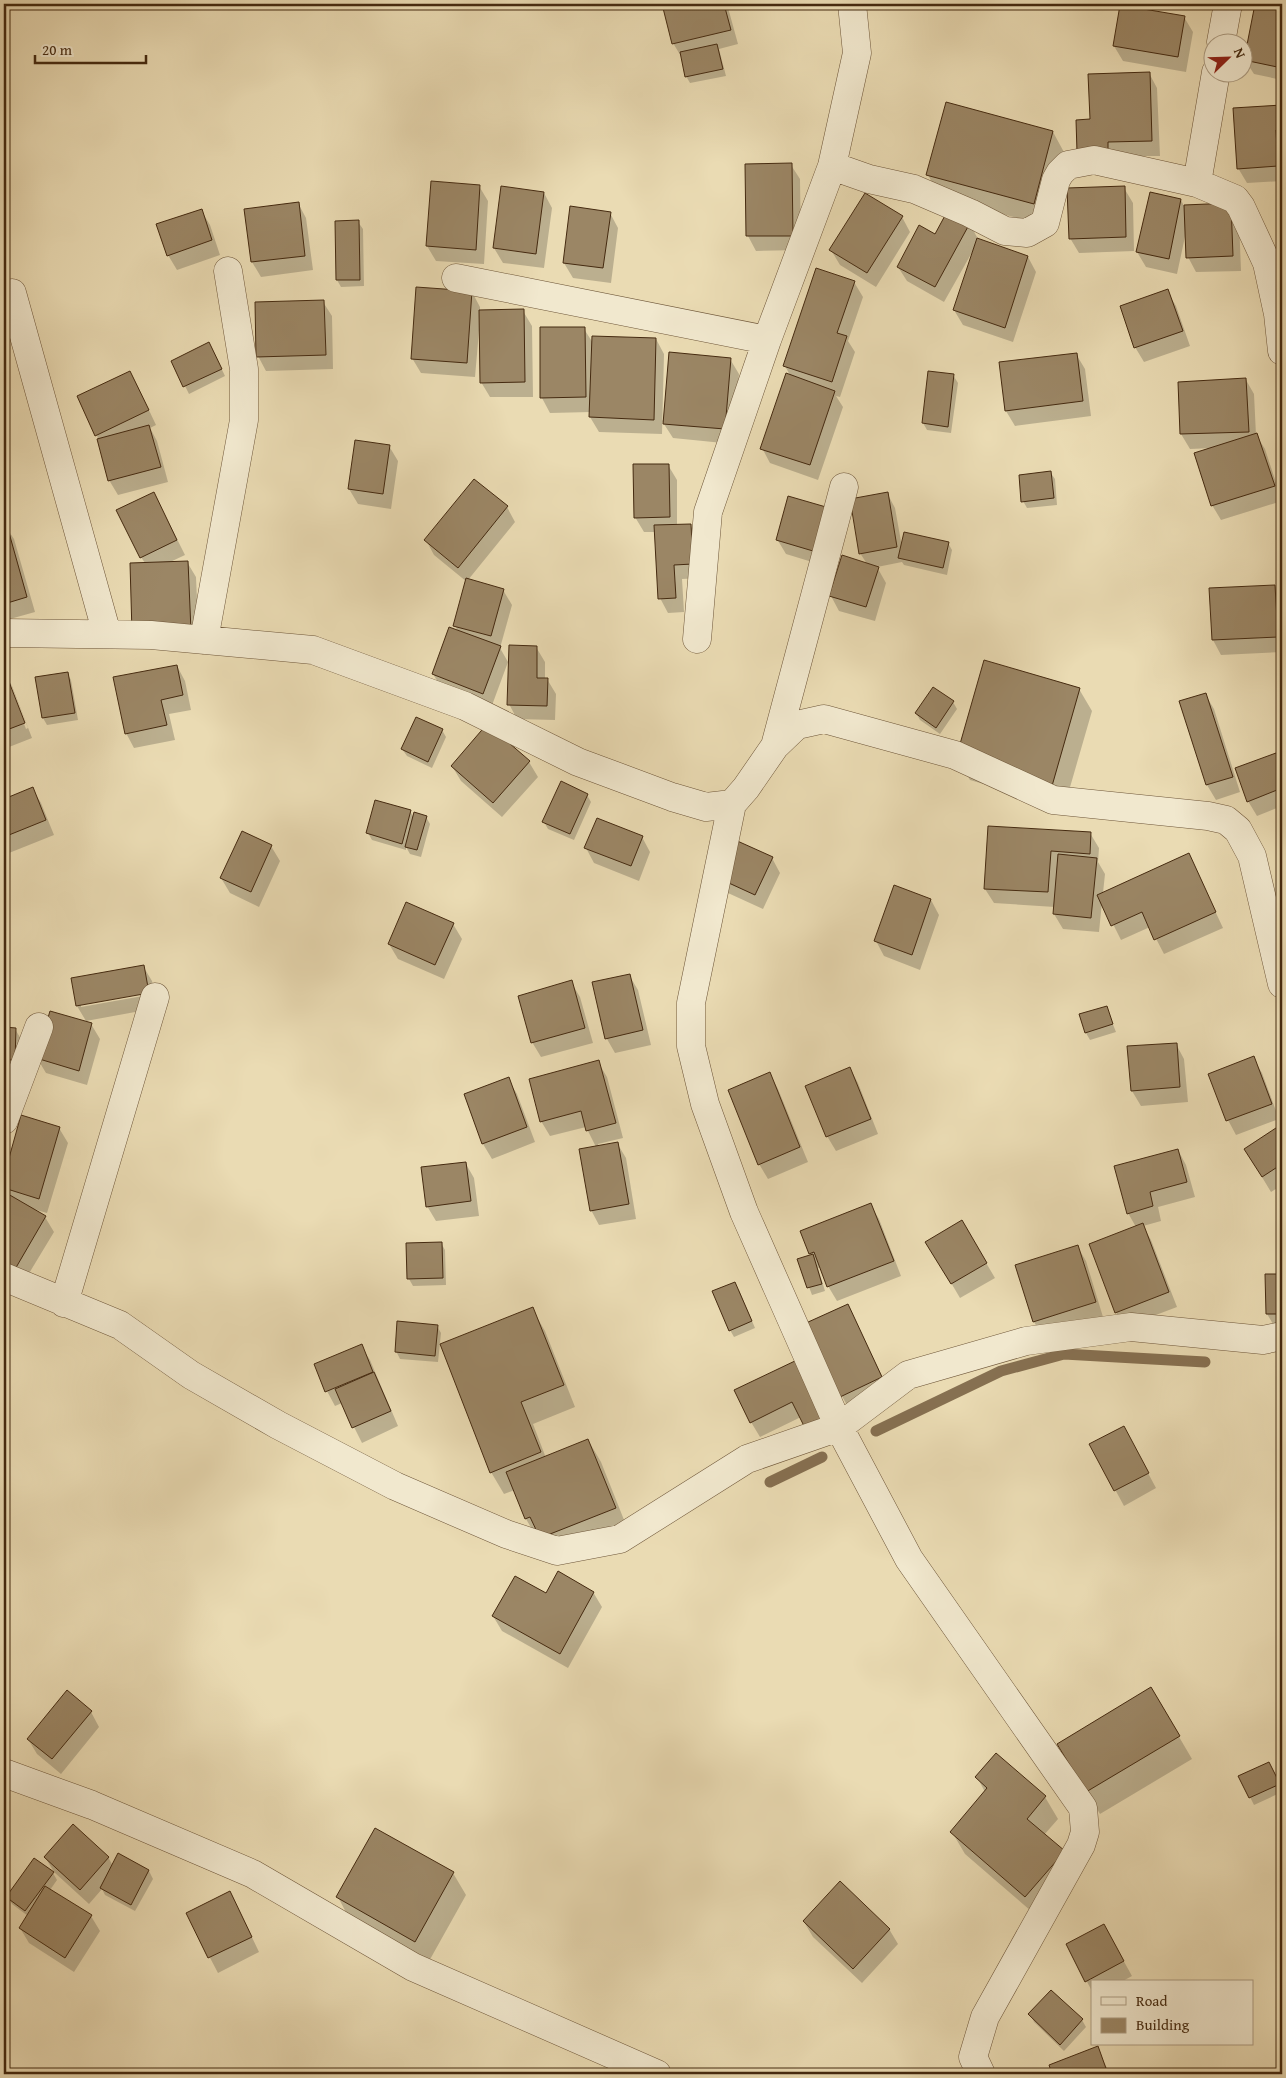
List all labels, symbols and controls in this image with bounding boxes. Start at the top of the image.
scale bar [35,32,146,64]
north arrow [1204,32,1254,82]
text: 20 m [42,39,73,60]
text: N [1229,45,1251,62]
legend [1091,1980,1254,2046]
text: Road [1136,1990,1167,2011]
text: Building [1136,2014,1190,2035]

